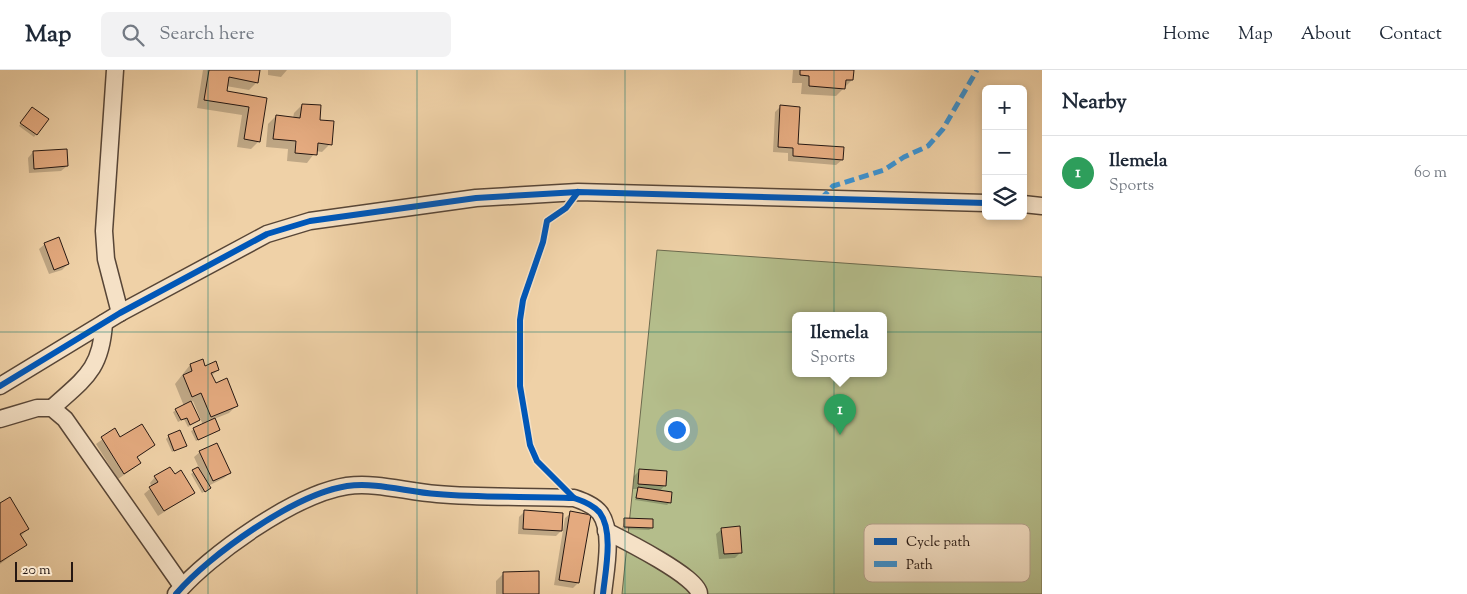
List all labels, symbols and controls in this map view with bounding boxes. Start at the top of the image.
search box [101,12,451,57]
text: Map [25,18,71,52]
icon: search [119,21,147,49]
text: Search here [159,21,255,48]
text: Home [1163,22,1210,48]
text: Map [1238,22,1273,48]
text: About [1301,22,1351,48]
text: Contact [1379,22,1442,48]
map controls [982,85,1027,220]
button: + [982,85,1027,130]
text: Nearby [1062,88,1127,118]
button: − [982,130,1027,175]
text: Ilemela [1109,148,1168,175]
text: 1 [1075,162,1081,185]
text: 60 m [1414,162,1447,185]
button: layers [982,175,1027,220]
text: Sports [1109,175,1154,198]
popup [792,312,887,377]
text: Ilemela [810,320,869,347]
text: Sports [810,347,855,370]
pin: 1 [824,394,856,435]
your location [664,417,690,443]
legend [864,524,1030,582]
text: Cycle path [906,533,970,553]
text: Path [906,556,933,576]
scale bar [15,559,72,582]
text: 20 m [22,561,51,581]

